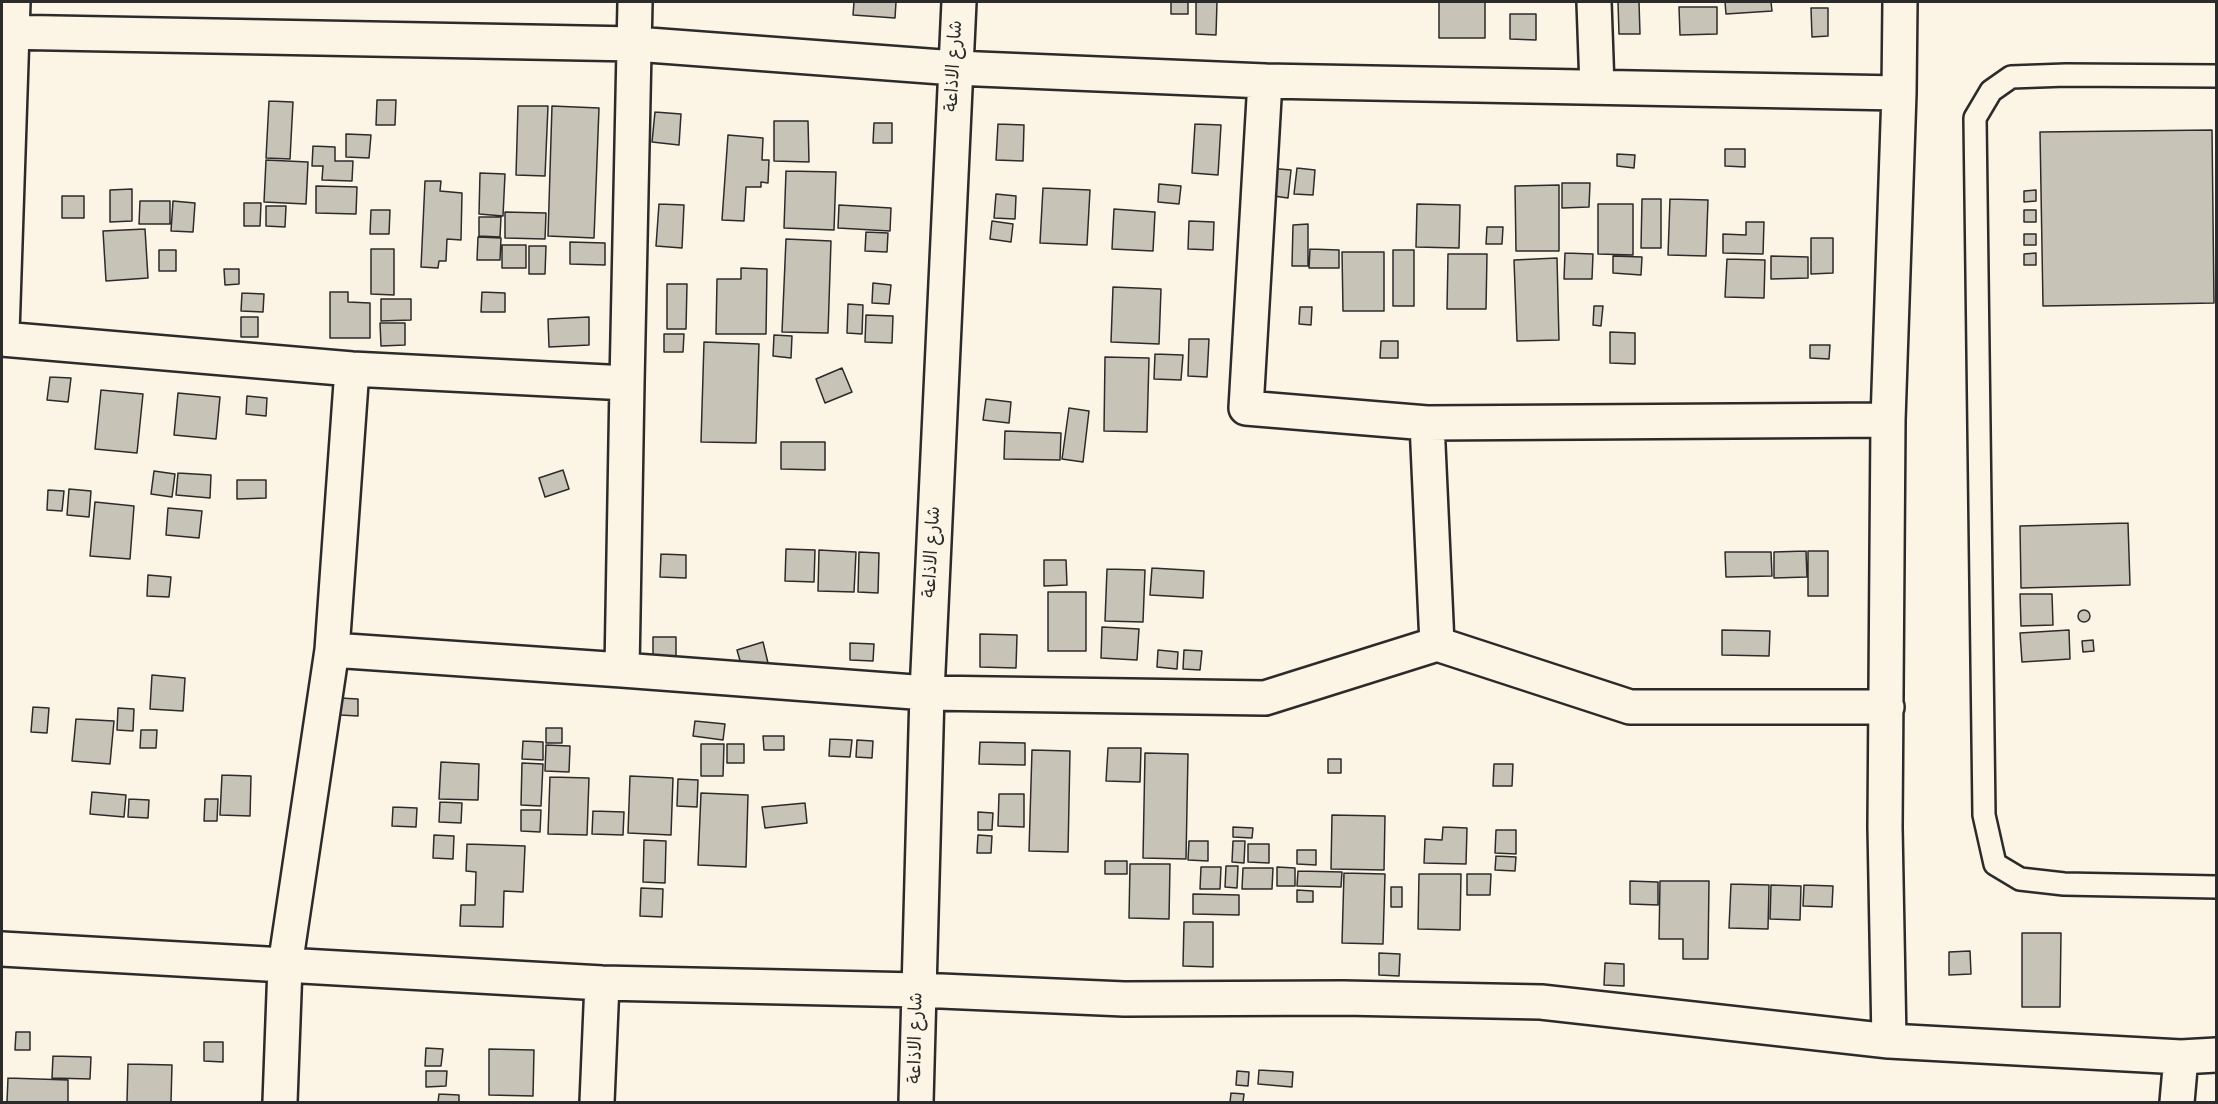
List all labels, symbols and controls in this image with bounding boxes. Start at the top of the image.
street label: شارع الاذاعة [942,20,968,112]
street label: شارع الاذاعة [920,506,946,598]
street label: شارع الاذاعة [905,992,929,1084]

